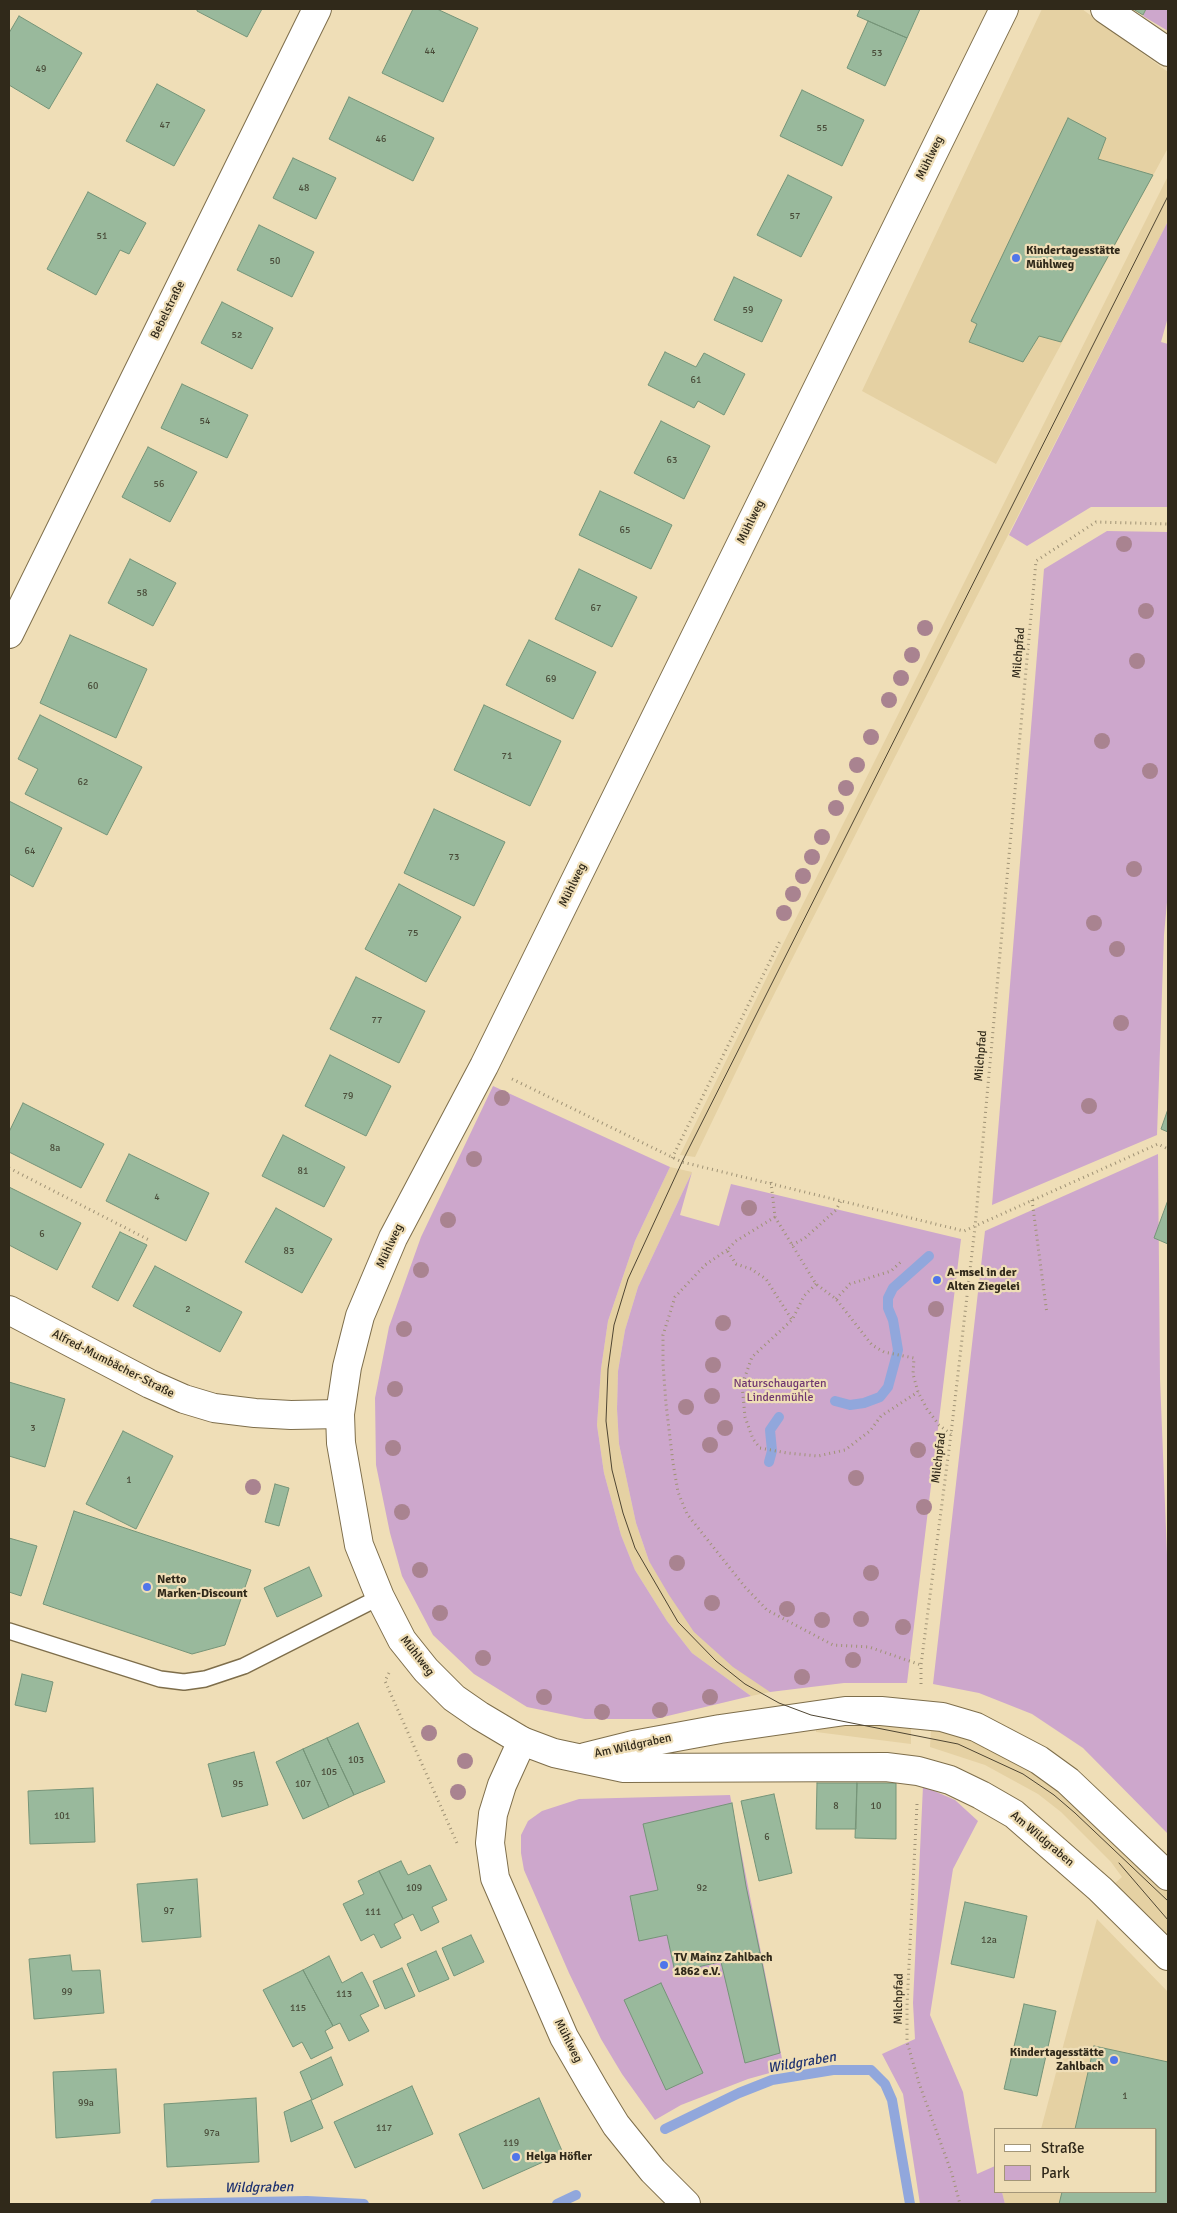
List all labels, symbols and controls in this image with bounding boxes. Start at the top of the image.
house number: 44 [425,45,435,57]
house number: 53 [872,47,882,59]
house number: 49 [36,63,46,75]
house number: 47 [160,119,170,131]
house number: 55 [817,122,827,134]
house number: 46 [376,133,386,145]
street label: Mühlweg [913,134,947,182]
house number: 48 [299,182,309,194]
house number: 57 [790,210,800,222]
house number: 51 [97,230,107,242]
place label: Kindertagesstätte Mühlweg [1026,244,1120,272]
marker: Kindertagesstätte Mühlweg [1010,252,1022,264]
house number: 50 [270,255,280,267]
street label: Bebelstraße [148,279,188,341]
house number: 59 [743,304,753,316]
house number: 52 [232,329,242,341]
house number: 61 [691,374,701,386]
house number: 54 [200,415,210,427]
house number: 63 [667,454,677,466]
house number: 56 [154,478,164,490]
street label: Mühlweg [734,498,768,546]
house number: 65 [620,524,630,536]
house number: 58 [137,587,147,599]
house number: 67 [591,602,601,614]
street label: Milchpfad [1010,627,1028,679]
house number: 69 [546,673,556,685]
house number: 60 [88,680,98,692]
house number: 71 [502,750,512,762]
house number: 62 [78,776,88,788]
house number: 64 [25,845,35,857]
house number: 73 [449,851,459,863]
street label: Mühlweg [556,861,590,909]
house number: 75 [408,927,418,939]
house number: 77 [372,1014,382,1026]
street label: Milchpfad [972,1030,990,1082]
house number: 79 [343,1090,353,1102]
house number: 8a [50,1142,60,1154]
house number: 81 [298,1165,308,1177]
house number: 4 [154,1191,160,1203]
street label: Mühlweg [374,1222,406,1270]
house number: 6 [39,1228,45,1240]
house number: 83 [284,1245,294,1257]
place label: A-msel in der Alten Ziegelei [947,1266,1020,1294]
marker: A-msel in der Alten Ziegelei [931,1274,943,1286]
house number: 2 [185,1303,191,1315]
street label: Alfred-Mumbächer-Straße [49,1327,177,1401]
park label: Naturschaugarten Lindenmühle [733,1377,827,1405]
house number: 3 [30,1422,36,1434]
street label: Milchpfad [929,1432,949,1484]
house number: 1 [126,1474,132,1486]
place label: Netto Marken-Discount [157,1573,247,1601]
marker: Netto Marken-Discount [141,1581,153,1593]
street label: Mühlweg [397,1633,437,1679]
street label: Am Wildgraben [593,1731,673,1761]
house number: 103 [348,1754,364,1766]
house number: 105 [321,1766,337,1778]
house number: 95 [233,1778,243,1790]
house number: 107 [295,1778,311,1790]
house number: 8 [833,1800,839,1812]
house number: 10 [871,1800,881,1812]
street label: Am Wildgraben [1007,1808,1077,1870]
house number: 101 [54,1810,70,1822]
house number: 6 [764,1831,770,1843]
house number: 109 [406,1882,422,1894]
house number: 92 [697,1882,707,1894]
house number: 97 [164,1905,174,1917]
house number: 111 [365,1906,381,1918]
house number: 12a [981,1934,997,1946]
place label: TV Mainz Zahlbach 1862 e.V. [674,1951,772,1979]
marker: TV Mainz Zahlbach 1862 e.V. [658,1959,670,1971]
street label: Milchpfad [891,1973,907,2025]
house number: 99 [62,1986,72,1998]
house number: 113 [336,1988,352,2000]
house number: 115 [290,2002,306,2014]
street label: Mühlweg [551,2017,585,2065]
place label: Kindertagesstätte Zahlbach [1010,2046,1104,2074]
water label: Wildgraben [767,2049,837,2077]
marker: Kindertagesstätte Zahlbach [1108,2054,1120,2066]
house number: 1 [1122,2090,1128,2102]
house number: 99a [78,2097,94,2109]
house number: 117 [376,2122,392,2134]
house number: 97a [204,2127,220,2139]
legend [994,2128,1157,2193]
house number: 119 [503,2137,519,2149]
text: Straße [1041,2139,1085,2157]
place label: Helga Höfler [526,2150,592,2164]
marker: Helga Höfler [510,2151,522,2163]
text: Park [1041,2164,1070,2182]
water label: Wildgraben [225,2179,293,2197]

